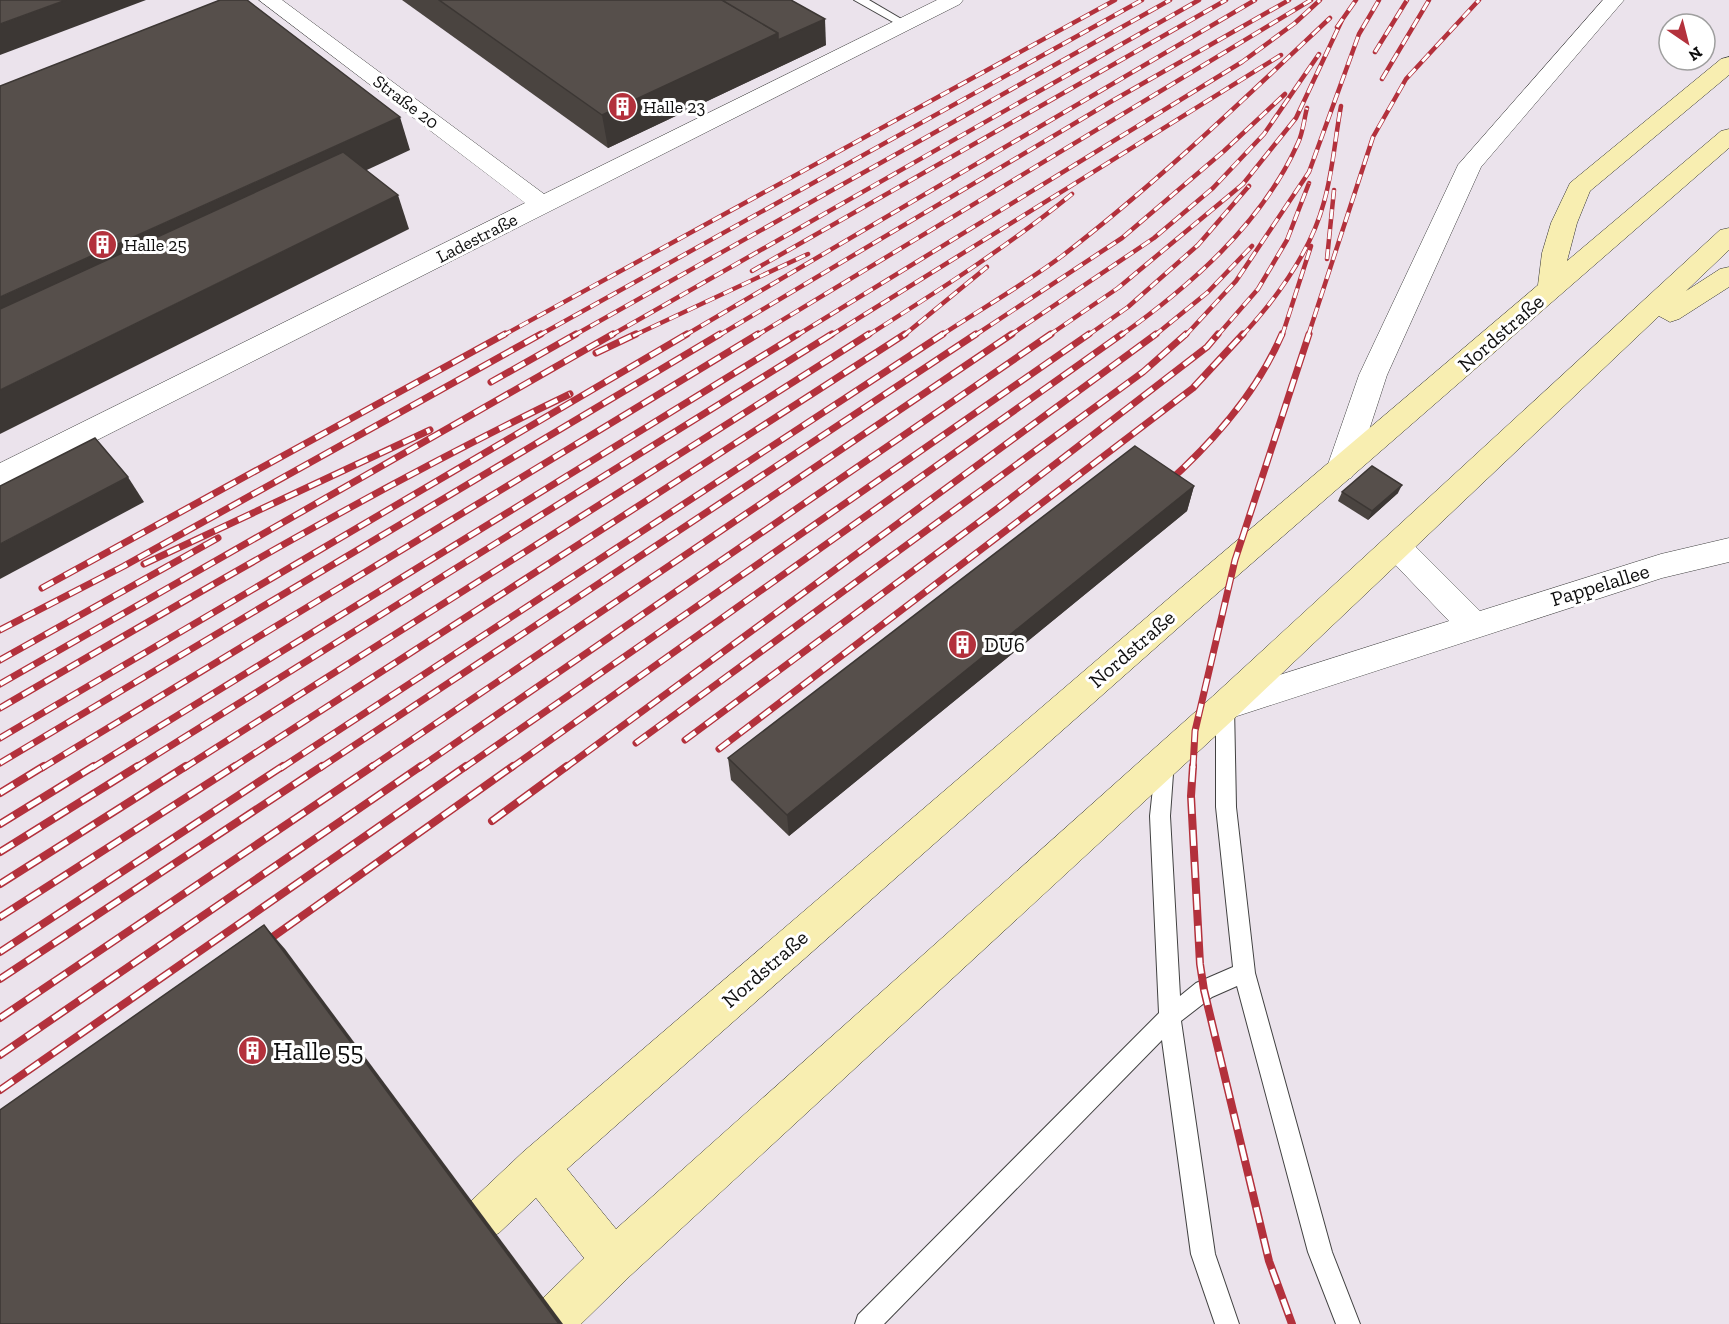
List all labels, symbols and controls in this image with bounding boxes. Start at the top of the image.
north arrow [1657,12,1717,72]
text: N [1685,43,1706,65]
street label: Straße 20 [369,70,443,134]
building icon: Halle 23 [606,91,638,123]
place label: Halle 23 [643,96,705,118]
street label: Ladestraße [433,208,521,268]
building icon: Halle 25 [87,229,119,261]
place label: Halle 25 [124,234,187,256]
street label: Nordstraße [1453,288,1549,377]
street label: Pappelallee [1548,558,1652,611]
street label: Nordstraße [1084,604,1180,693]
building icon: DU6 [947,629,979,661]
place label: DU6 [984,632,1025,657]
street label: Nordstraße [717,924,813,1013]
building icon: Halle 55 [236,1035,268,1067]
place label: Halle 55 [273,1035,364,1067]

